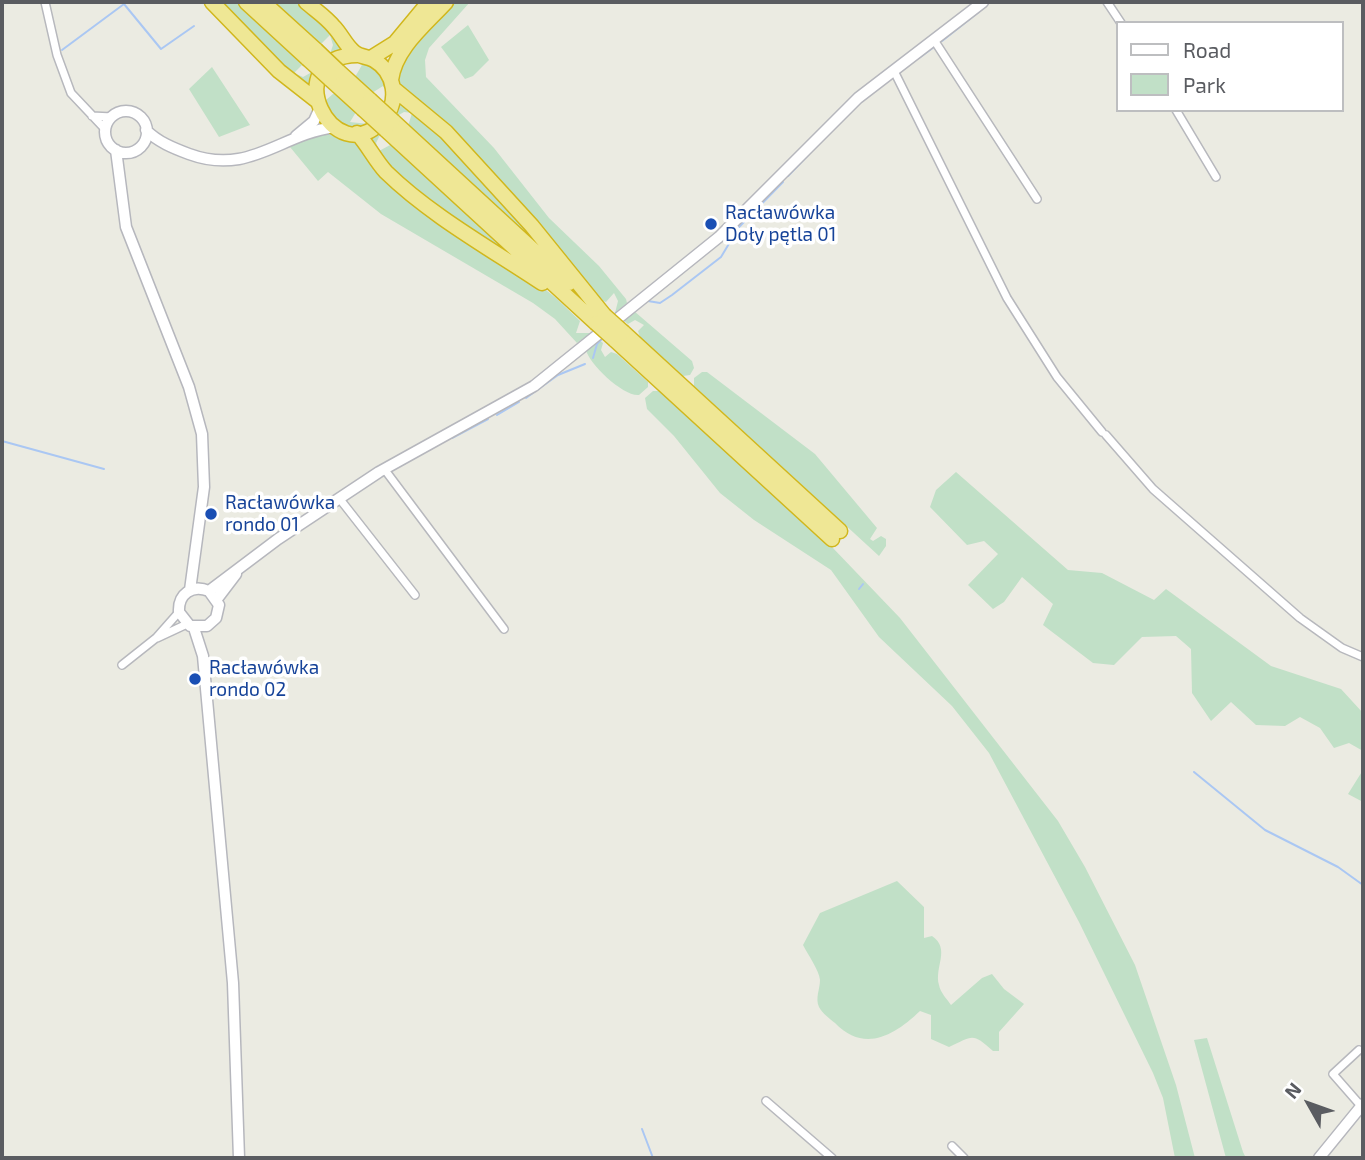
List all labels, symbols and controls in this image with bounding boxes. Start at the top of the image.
legend [1116,21,1344,112]
text: Road [1183,37,1231,62]
text: Park [1183,72,1226,97]
place label: Racławówka Doły pętla 01 [725,202,836,246]
marker: Racławówka Doły pętla 01 [703,216,719,232]
place label: Racławówka rondo 01 [225,492,335,536]
marker: Racławówka rondo 01 [203,506,219,522]
place label: Racławówka rondo 02 [209,657,319,701]
marker: Racławówka rondo 02 [187,671,203,687]
north arrow [1274,1069,1344,1139]
text: N [1279,1078,1306,1103]

